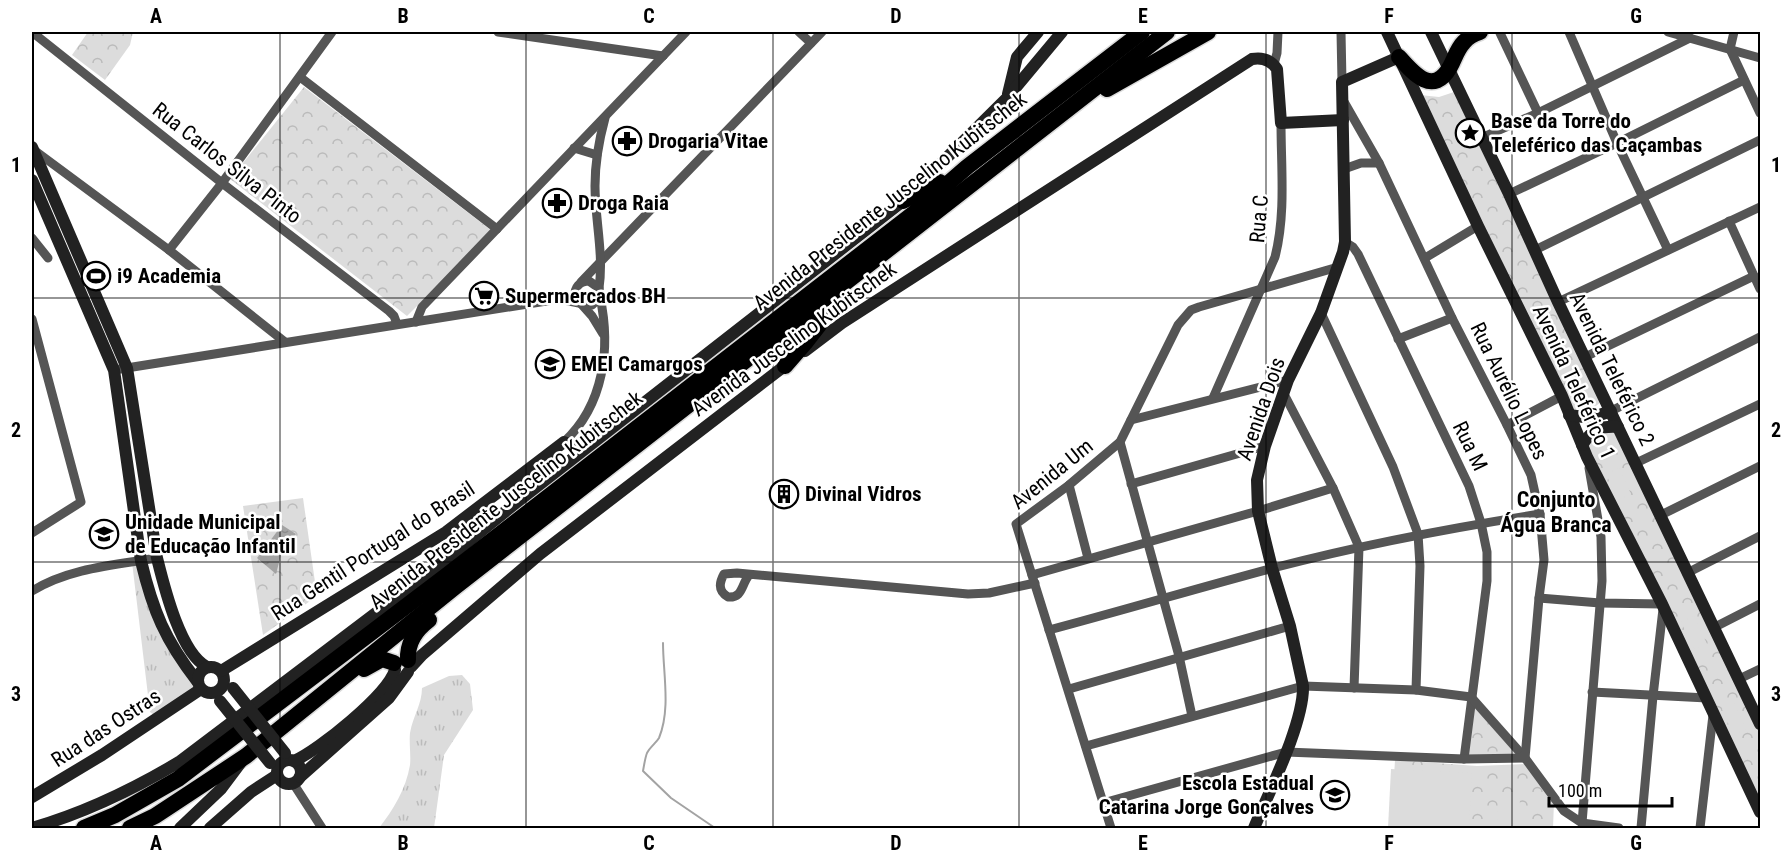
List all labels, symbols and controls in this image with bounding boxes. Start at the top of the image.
text: A [150,4,162,28]
text: B [397,4,409,28]
text: C [643,4,655,28]
text: D [890,4,902,28]
text: E [1138,4,1148,28]
text: F [1384,4,1394,28]
text: G [1630,4,1642,28]
street label: Avenida Presidente Juscelino Kubitschek [749,87,1032,315]
street label: Rua Carlos Silva Pinto [148,98,306,228]
place label: Base da Torre do Teleférico das Caçambas [1491,109,1702,157]
place icon: Base da Torre do Teleférico das Caçambas [1454,117,1486,149]
pharmacy icon: Drogaria Vitae [611,125,643,157]
place label: Drogaria Vitae [648,129,768,153]
text: 1 [11,153,21,177]
text: 1 [1771,153,1781,177]
pharmacy icon: Droga Raia [541,187,573,219]
place label: Droga Raia [578,191,669,215]
street label: Rua C [1245,194,1273,244]
street label: Avenida Juscelino Kubitschek [687,256,901,421]
sports icon: i9 Academia [80,260,112,292]
place label: i9 Academia [117,264,221,288]
supermarket icon: Supermercados BH [468,280,500,312]
place label: Supermercados BH [505,284,666,308]
street label: Avenida Teleférico 2 [1565,288,1659,450]
street label: Avenida Teleférico 1 [1528,301,1620,463]
street label: Rua Aurélio Lopes [1465,318,1553,464]
school or university icon: EMEI Camargos [534,348,566,380]
place label: EMEI Camargos [571,352,703,376]
street label: Avenida Dois [1232,354,1290,464]
street label: Avenida Presidente Juscelino Kubitschek [365,386,648,614]
street label: Rua M [1448,417,1492,475]
text: 2 [11,418,21,442]
text: 2 [1771,418,1781,442]
street label: Avenida Um [1006,434,1098,514]
street label: Rua Gentil Portugal do Brasil [267,476,479,626]
building icon: Divinal Vidros [768,478,800,510]
place label: Divinal Vidros [805,482,922,506]
district label: Conjunto Água Branca [1500,487,1612,537]
place label: Unidade Municipal de Educação Infantil [125,510,296,558]
school or university icon: Unidade Municipal de Educação Infantil [88,518,120,550]
text: 3 [11,682,21,706]
text: 3 [1771,682,1781,706]
street label: Rua das Ostras [47,684,165,772]
scale bar [1549,770,1672,808]
place label: Escola Estadual Catarina Jorge Gonçalves [1099,771,1314,819]
school or university icon: Escola Estadual Catarina Jorge Gonçalves [1319,779,1351,811]
text: 100 m [1558,780,1602,801]
text: A [150,831,162,855]
text: B [397,831,409,855]
text: C [643,831,655,855]
text: D [890,831,902,855]
text: E [1138,831,1148,855]
text: F [1384,831,1394,855]
text: G [1630,831,1642,855]

